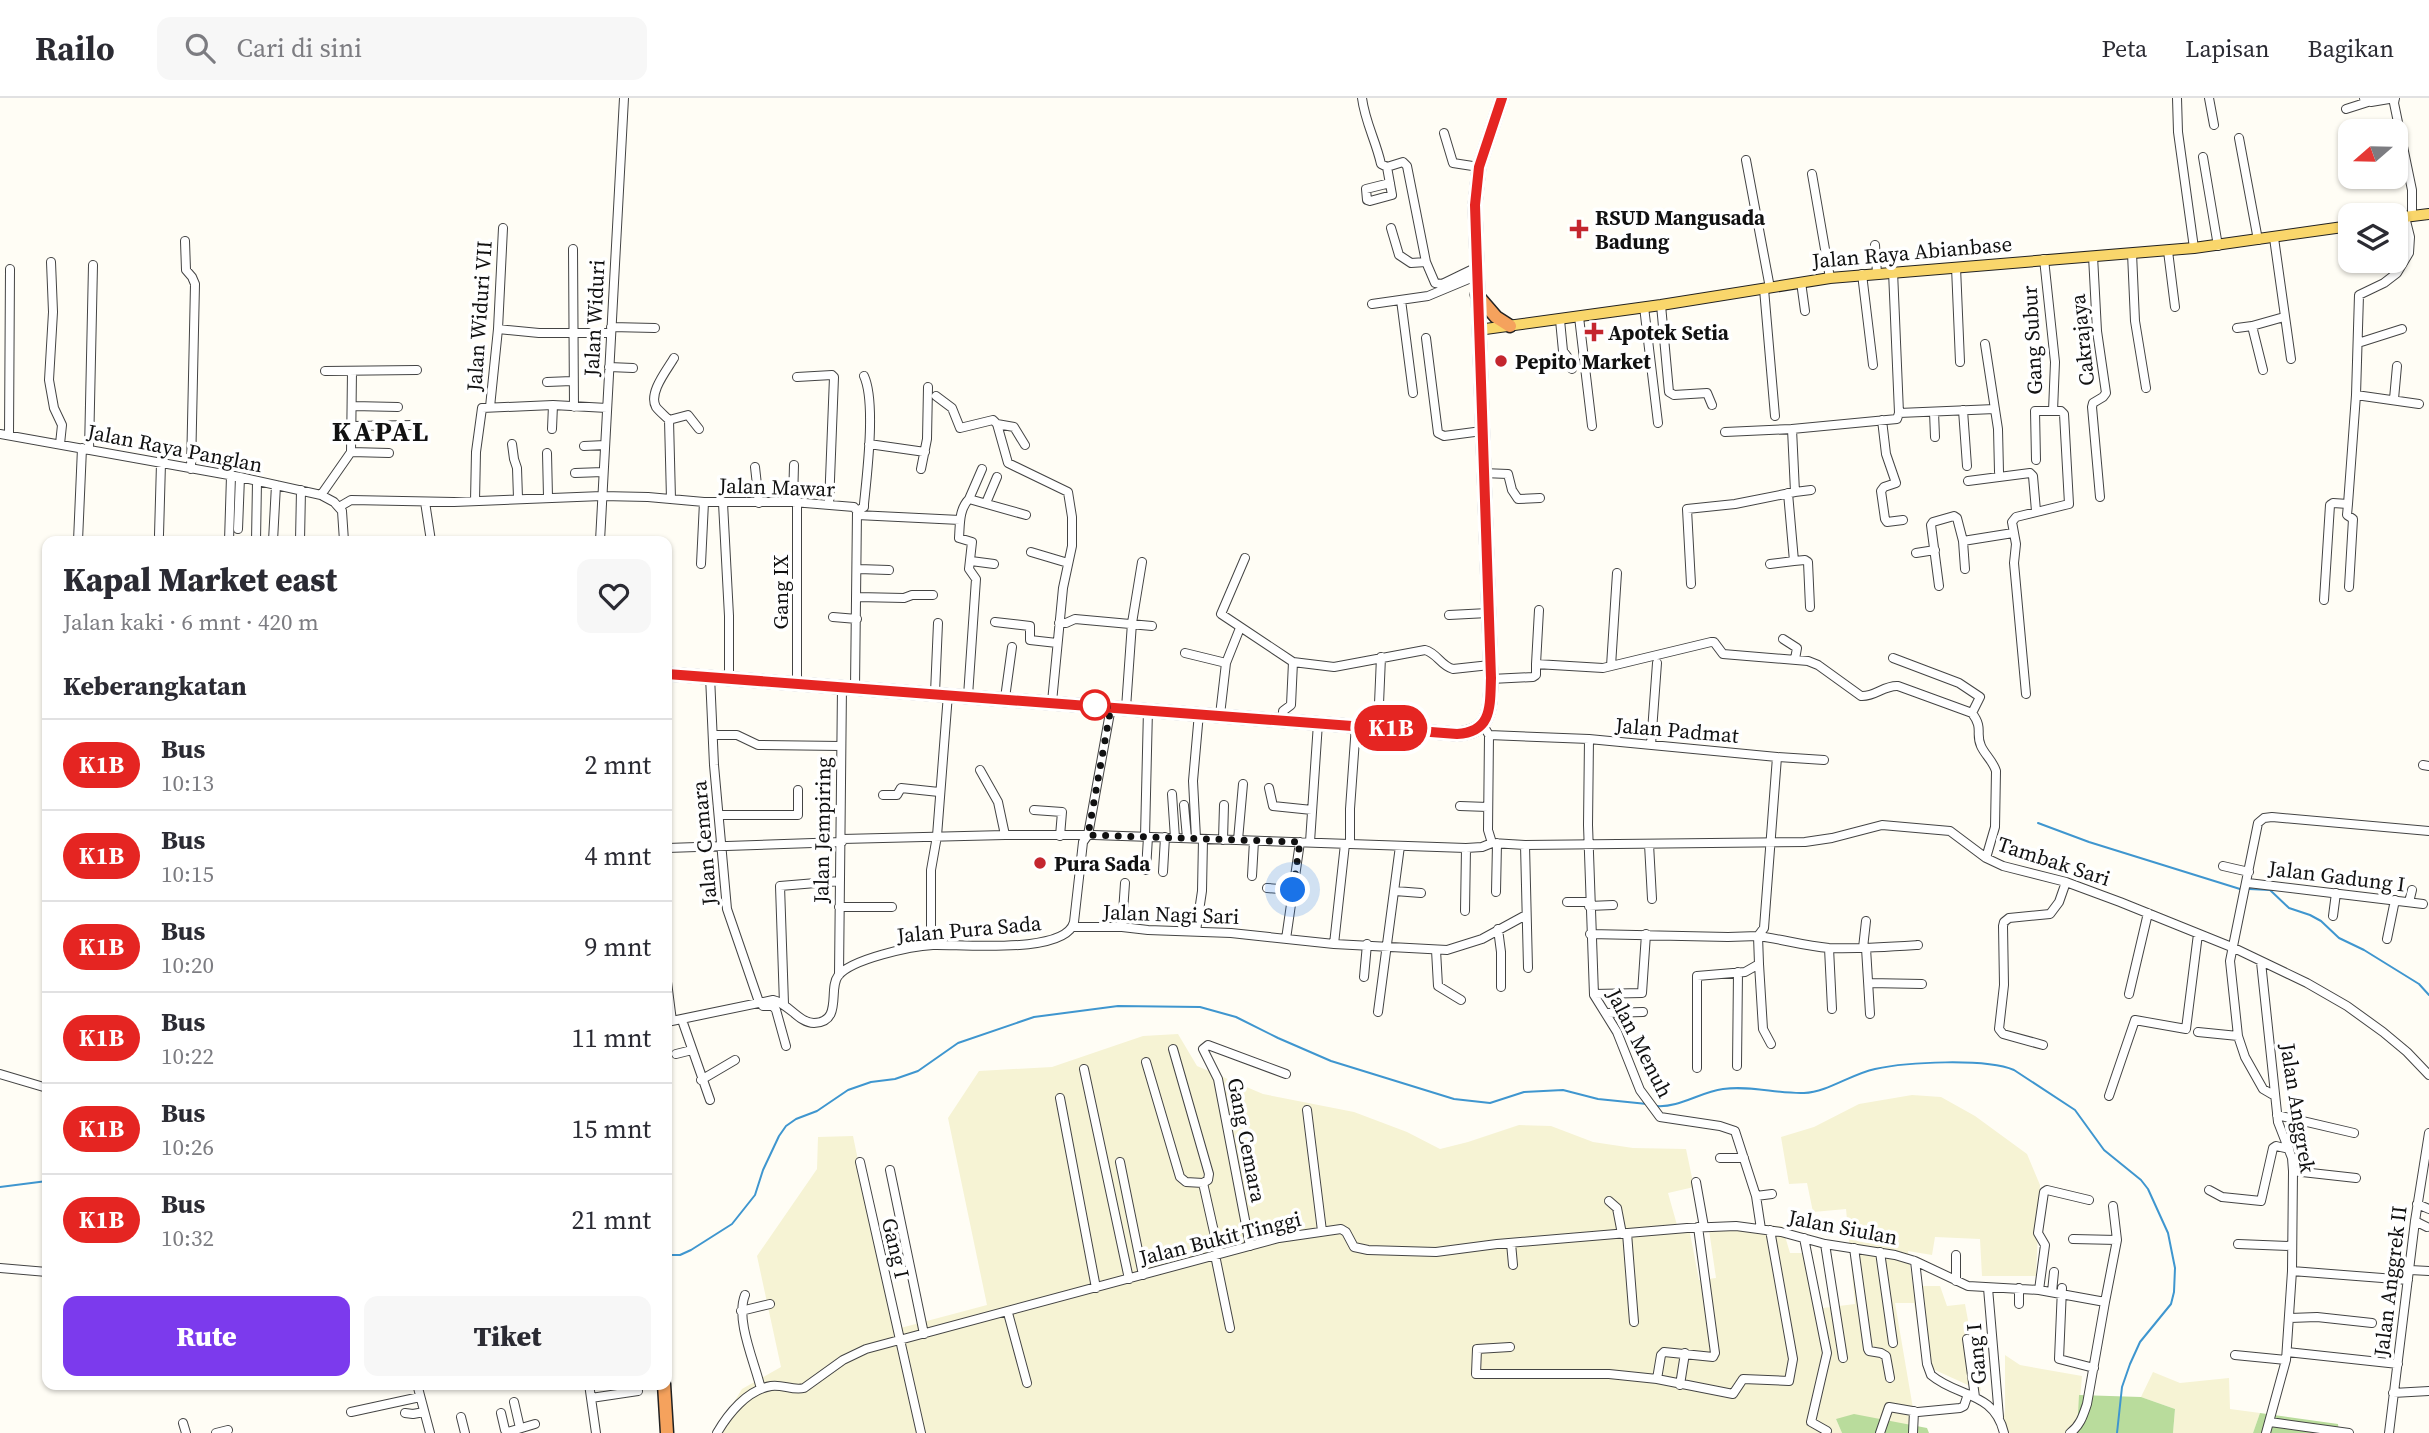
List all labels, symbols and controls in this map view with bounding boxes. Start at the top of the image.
search box [157,17,647,80]
text: Railo [35,26,115,71]
icon: search [181,29,219,67]
text: Cari di sini [237,30,362,66]
text: Peta [2101,32,2147,65]
text: Lapisan [2185,32,2270,65]
text: Bagikan [2308,32,2394,65]
north arrow [2338,119,2408,189]
map controls [2338,119,2408,273]
place label: RSUD Mangusada Badung [1595,203,1766,256]
button: layers [2338,203,2408,273]
marker: RSUD Mangusada Badung [1569,219,1589,239]
street label: Jalan Raya Abianbase [1810,229,2013,275]
street label: Jalan Widuri VII [459,240,499,393]
street label: Jalan Widuri [576,259,612,378]
street label: Gang Subur [2015,285,2049,395]
street label: Cakrajaya [2063,292,2101,387]
place label: Apotek Setia [1608,318,1730,347]
marker: Apotek Setia [1586,324,1602,340]
place label: Pepito Market [1515,347,1651,376]
marker: Pepito Market [1493,353,1509,369]
district label: KAPAL [332,412,430,450]
street label: Jalan Raya Panglan [84,417,265,479]
street label: Jalan Mawar [717,470,836,504]
street label: Gang IX [766,554,795,629]
text: Kapal Market east [63,557,337,602]
button: heart [577,559,651,633]
text: Jalan kaki · 6 mnt · 420 m [63,606,319,638]
text: Keberangkatan [63,668,247,704]
unlabelled marker [1080,690,1110,720]
line badge: K1B [1351,705,1431,751]
street label: Jalan Padmat [1613,710,1740,750]
text: K1B [1368,711,1414,744]
text: Bus [161,731,205,767]
text: 2 mnt [584,747,651,783]
text: K1B [79,748,124,781]
street label: Jalan Jempiring [806,757,838,904]
text: 10:13 [161,767,214,799]
street label: Jalan Cemara [684,779,724,908]
text: Bus [161,822,205,858]
street label: Tambak Sari [1994,829,2114,893]
text: 4 mnt [584,838,651,874]
text: K1B [79,839,124,872]
place label: Pura Sada [1054,849,1151,878]
street label: Jalan Gadung I [2266,853,2407,899]
marker: Pura Sada [1032,855,1048,871]
text: 10:15 [161,858,214,890]
your location [1275,872,1310,907]
street label: Jalan Nagi Sari [1101,897,1240,931]
street label: Jalan Pura Sada [895,908,1043,950]
text: Bus [161,913,205,949]
text: 9 mnt [584,929,651,965]
text: K1B [79,930,124,963]
text: 10:20 [161,949,214,981]
street label: Jalan Menuh [1600,983,1680,1103]
text: Bus [161,1004,205,1040]
text: 11 mnt [571,1020,651,1056]
text: K1B [79,1021,124,1054]
text: 10:22 [161,1040,214,1072]
street label: Jalan Anggrek [2273,1040,2323,1176]
street label: Gang Cemara [1221,1075,1273,1205]
text: Bus [161,1095,205,1131]
text: 15 mnt [571,1111,651,1147]
text: K1B [79,1112,124,1145]
text: 10:26 [161,1131,214,1163]
text: Bus [161,1186,205,1222]
text: 21 mnt [571,1202,651,1238]
street label: Jalan Siulan [1785,1202,1900,1252]
text: K1B [79,1203,124,1236]
street label: Jalan Bukit Tinggi [1135,1204,1304,1272]
street label: Jalan Anggrek II [2366,1204,2414,1359]
street label: Gang I [875,1215,917,1281]
text: 10:32 [161,1222,214,1254]
button: Rute [63,1296,350,1376]
button: Tiket [364,1296,651,1376]
street label: Gang I [1959,1322,1993,1386]

